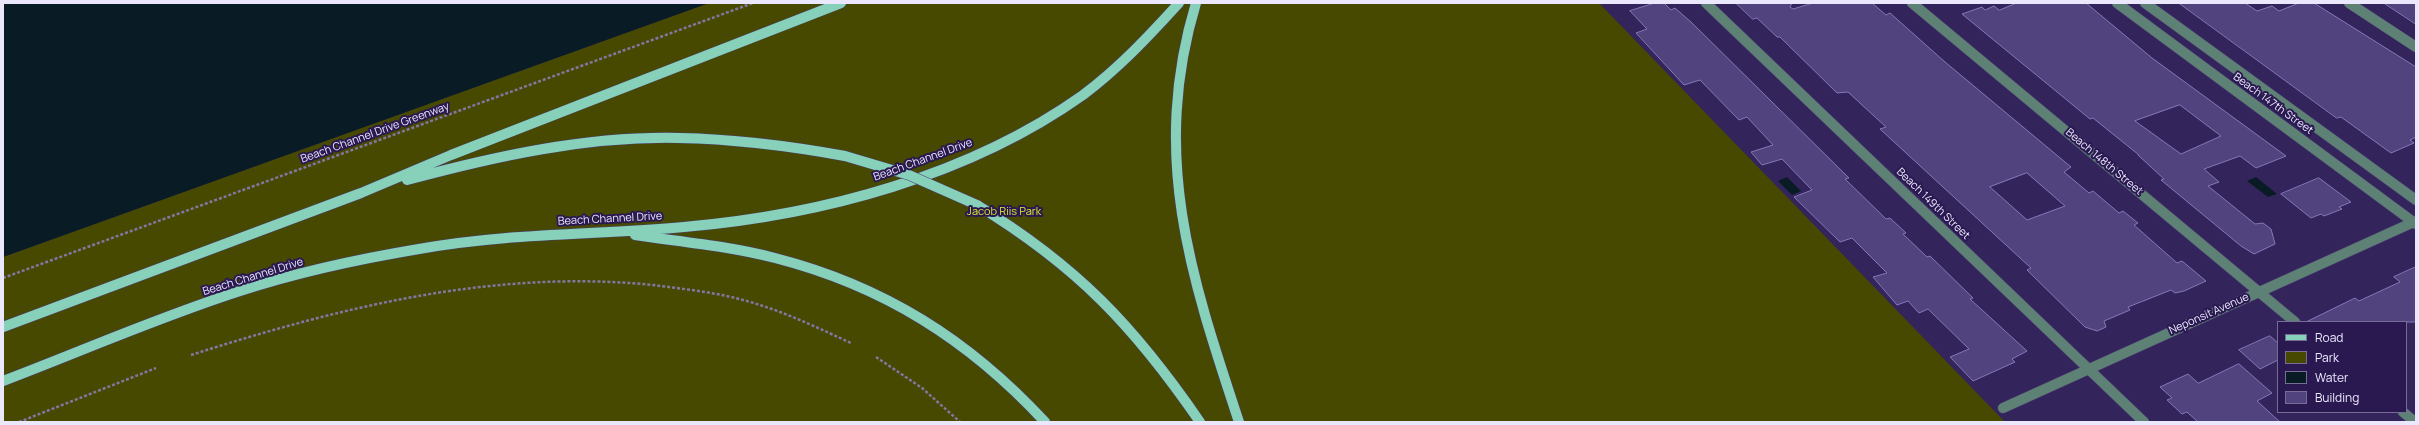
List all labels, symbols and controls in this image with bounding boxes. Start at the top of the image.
street label: Beach 147th Street [2230,71,2316,137]
street label: Beach Channel Drive Greenway [299,100,451,166]
street label: Beach 148th Street [2063,126,2145,198]
street label: Beach Channel Drive [872,136,974,184]
street label: Beach 149th Street [1894,166,1972,242]
park label: Jacob Riis Park [967,205,1041,219]
street label: Beach Channel Drive [557,210,663,228]
street label: Beach Channel Drive [201,255,305,299]
street label: Neponsit Avenue [2167,290,2251,338]
legend [2277,321,2407,413]
text: Road [2315,329,2343,346]
text: Park [2315,349,2339,366]
text: Water [2315,369,2348,386]
text: Building [2315,389,2359,406]

